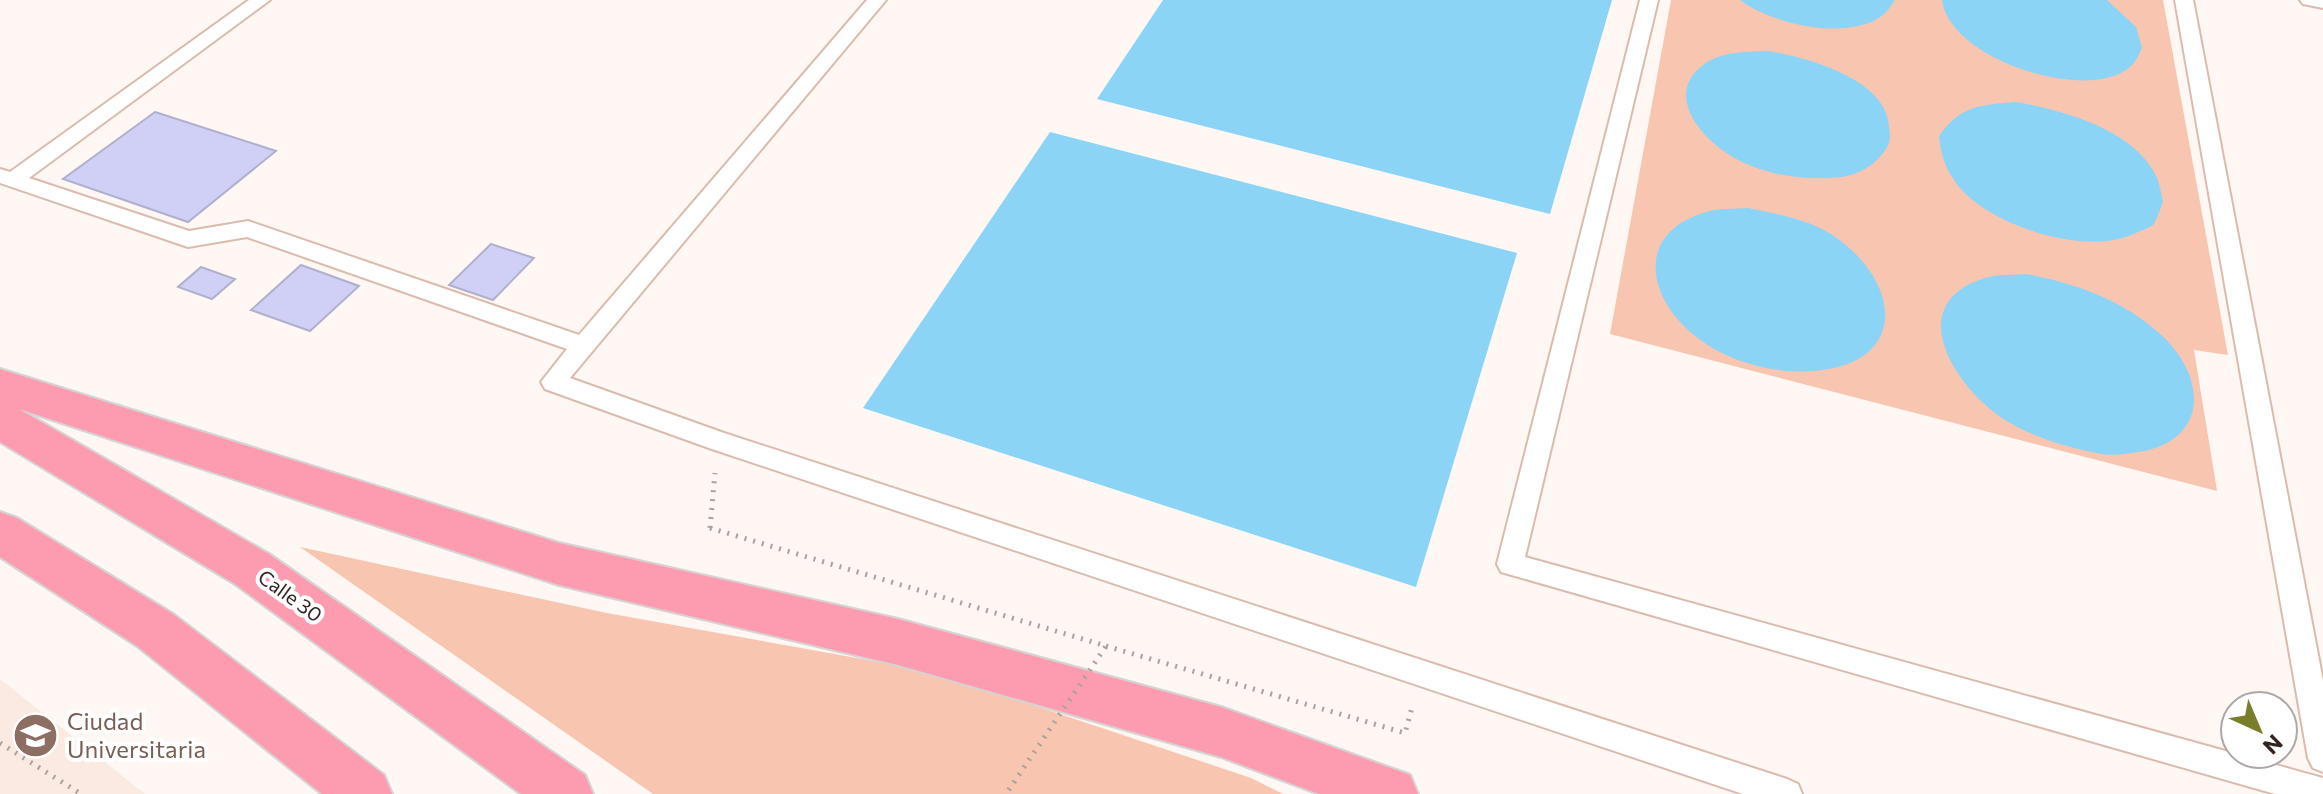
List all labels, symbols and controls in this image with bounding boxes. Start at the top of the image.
street label: Calle 30 [254,564,327,626]
north arrow [2219,690,2299,770]
place label: Ciudad Universitaria [67,706,206,763]
school or university icon: Ciudad Universitaria [12,712,60,760]
text: N [2258,729,2289,760]

